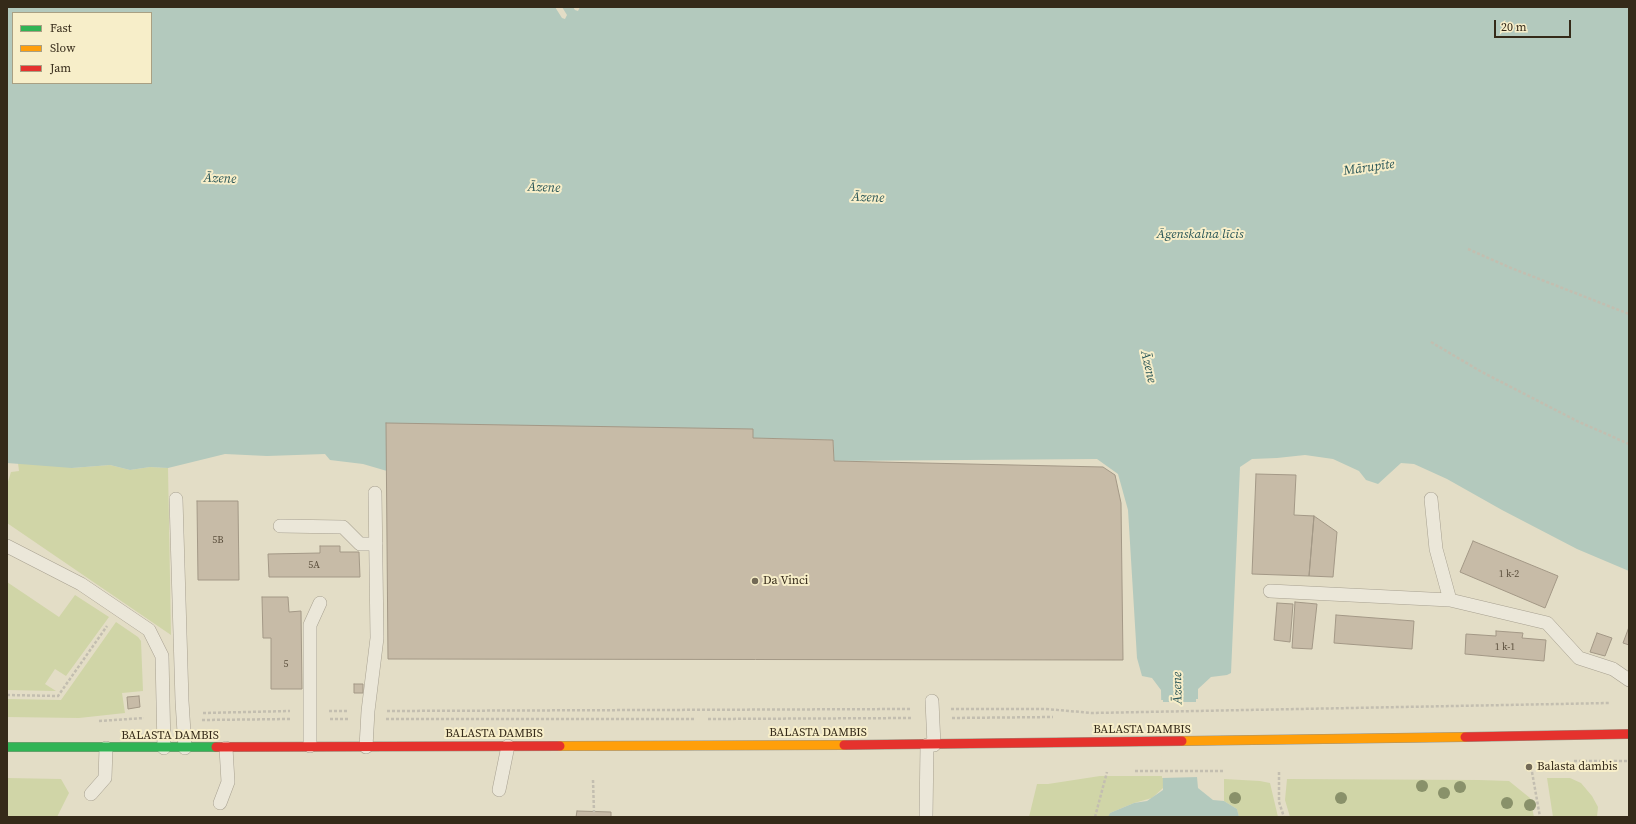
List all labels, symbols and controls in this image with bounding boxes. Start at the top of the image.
legend [12,12,152,84]
scale bar [1496,12,1573,38]
text: 20 m [1501,19,1527,35]
text: Fast [50,20,72,36]
text: Slow [50,40,75,56]
text: Jam [50,60,71,76]
water label: Mārupīte [1342,157,1396,179]
water label: Āzene [203,171,237,187]
water label: Āzene [527,180,561,196]
water label: Āzene [851,190,885,206]
water label: Āgenskalna līcis [1156,227,1244,243]
water label: Āzene [1137,349,1159,385]
house number: 5B [212,534,224,546]
house number: 5A [308,559,320,571]
house number: 1 k-2 [1499,568,1519,580]
place label: Da Vinci [763,574,808,588]
marker: Da Vinci [750,576,760,586]
house number: 1 k-1 [1495,641,1515,653]
house number: 5 [284,658,288,670]
water label: Āzene [1170,672,1186,704]
street label: BALASTA DAMBIS [1093,723,1191,737]
street label: BALASTA DAMBIS [769,726,867,740]
street label: BALASTA DAMBIS [445,727,543,741]
street label: BALASTA DAMBIS [121,729,219,743]
place label: Balasta dambis [1537,760,1617,774]
marker: Balasta dambis [1524,762,1534,772]

